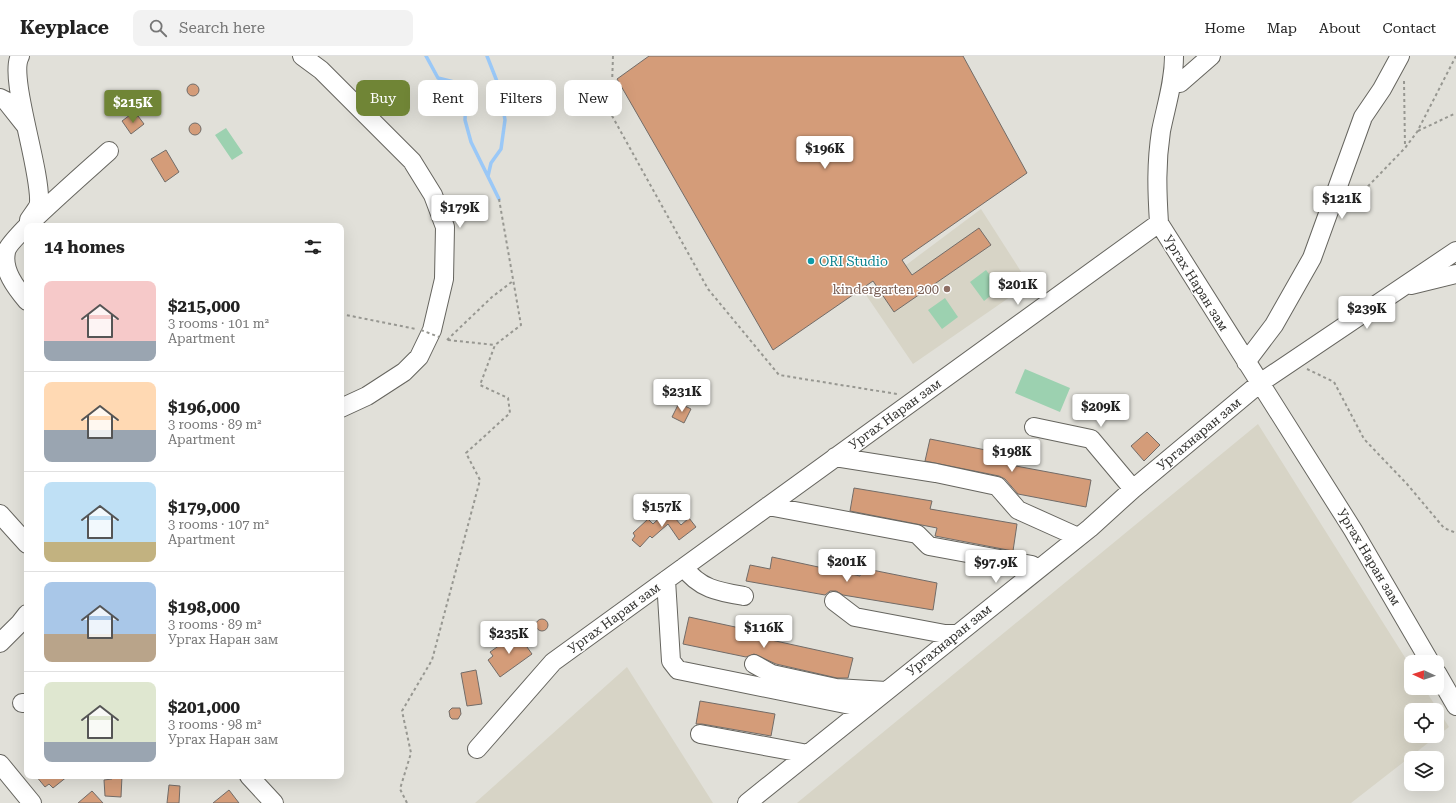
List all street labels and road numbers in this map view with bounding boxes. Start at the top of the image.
street label: Ургах Наран зам [1160,232,1232,334]
street label: Ургах Наран зам [846,375,944,452]
street label: Ургахнаран зам [1154,394,1244,473]
street label: Ургах Наран зам [1334,506,1404,609]
street label: Ургах Наран зам [565,579,663,656]
street label: Ургахнаран зам [904,601,995,679]

